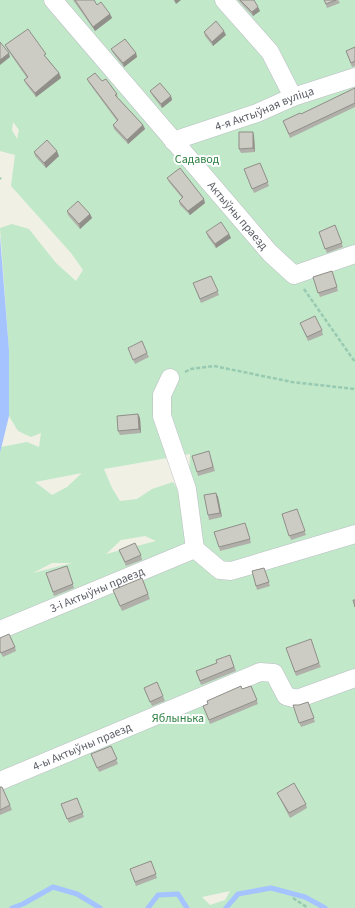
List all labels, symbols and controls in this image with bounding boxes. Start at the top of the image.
street label: 4-я Актыўная вуліца [213,83,316,135]
park label: Садавод [175,151,220,168]
street label: Актыўны праезд [203,178,272,254]
street label: 3-і Актыўны праезд [47,563,148,617]
park label: Яблынька [152,710,204,727]
street label: 4-ы Актыўны праезд [30,718,135,775]

